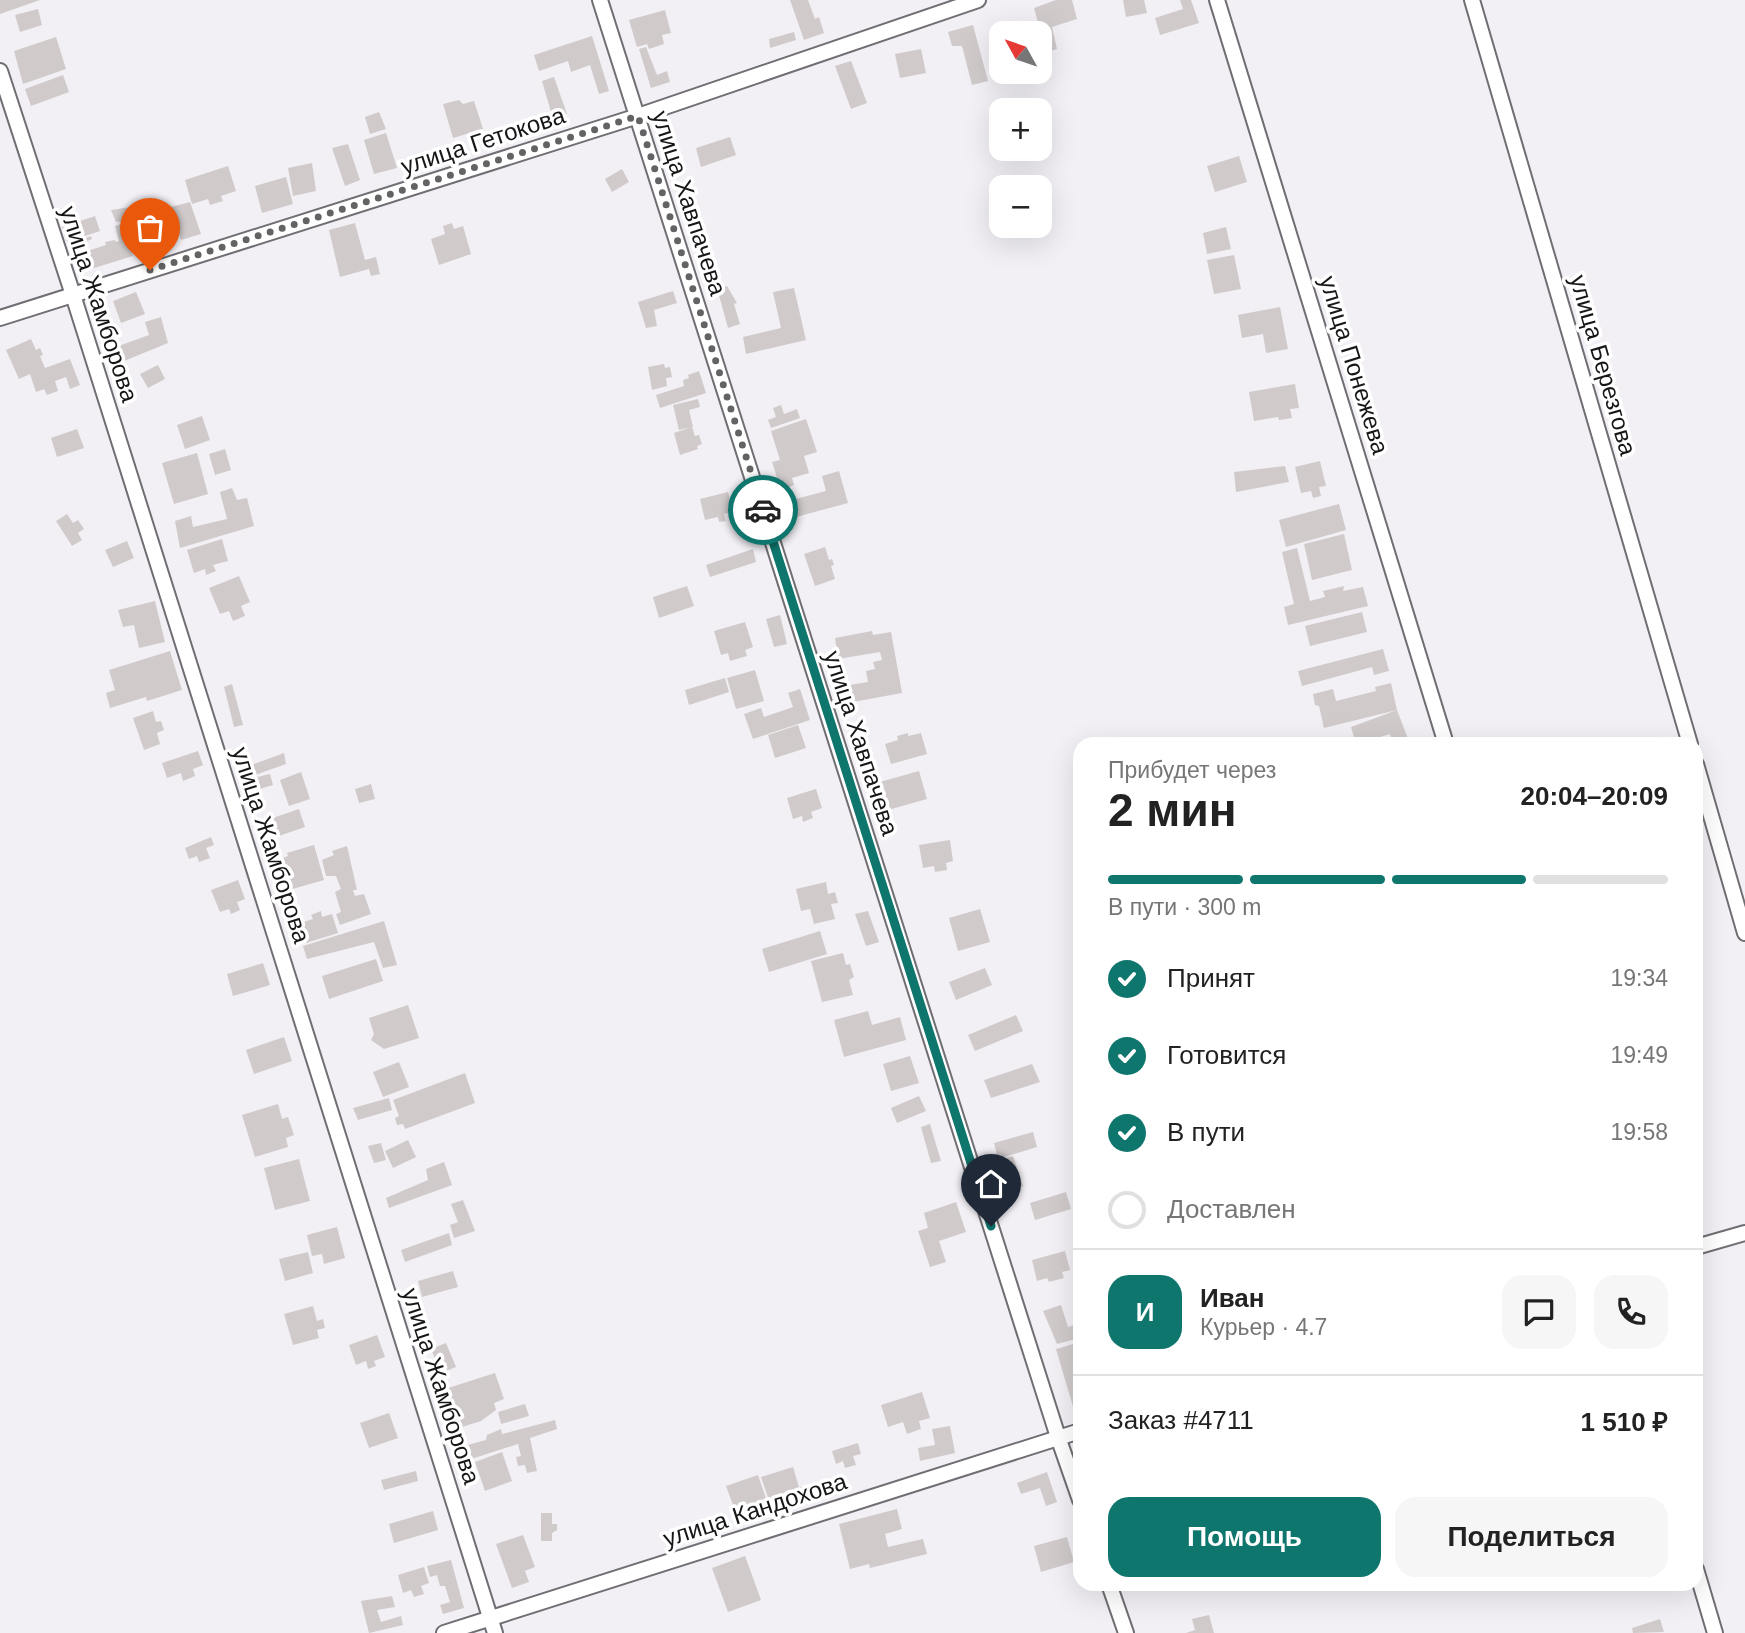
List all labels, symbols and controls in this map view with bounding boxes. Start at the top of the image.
north arrow [989,21,1052,84]
map controls [989,21,1052,238]
button: + [989,98,1052,161]
street label: улица Гетокова [398,101,569,180]
street label: улица Хавпачева [647,107,732,299]
button: − [989,175,1052,238]
pin [120,198,180,270]
street label: улица Жамборова [55,203,144,406]
icon: bag [131,209,169,247]
street label: улица Березгова [1565,272,1642,459]
street label: улица Понежева [1315,273,1395,458]
courier [728,475,798,545]
icon: car [744,491,782,529]
street label: улица Хавпачева [819,647,904,839]
street label: улица Жамборова [227,744,316,947]
text: Прибудет через [1108,757,1276,783]
text: 20:04–20:09 [1521,781,1668,811]
text: 2 мин [1108,784,1236,836]
text: В пути · 300 m [1108,894,1261,920]
icon: check [1108,960,1146,998]
text: Принят [1167,963,1255,993]
text: 19:34 [1610,965,1668,991]
icon: check [1108,1037,1146,1075]
text: Готовится [1167,1040,1286,1070]
text: 19:49 [1610,1042,1668,1068]
icon: check [1108,1114,1146,1152]
text: В пути [1167,1117,1245,1147]
text: 19:58 [1610,1119,1668,1145]
pin [961,1154,1021,1226]
icon: home [972,1165,1010,1203]
text: Доставлен [1167,1194,1296,1224]
button: chat [1502,1275,1576,1349]
button: phone [1594,1275,1668,1349]
text: Иван [1200,1283,1265,1313]
street label: улица Жамборова [397,1285,486,1488]
text: И [1136,1297,1154,1327]
text: Курьер · 4.7 [1200,1314,1327,1340]
text: Заказ #4711 [1108,1405,1254,1435]
text: 1 510 ₽ [1581,1407,1668,1437]
street label: улица Кандохова [660,1467,851,1552]
button: Помощь [1108,1497,1381,1577]
button: Поделиться [1395,1497,1668,1577]

